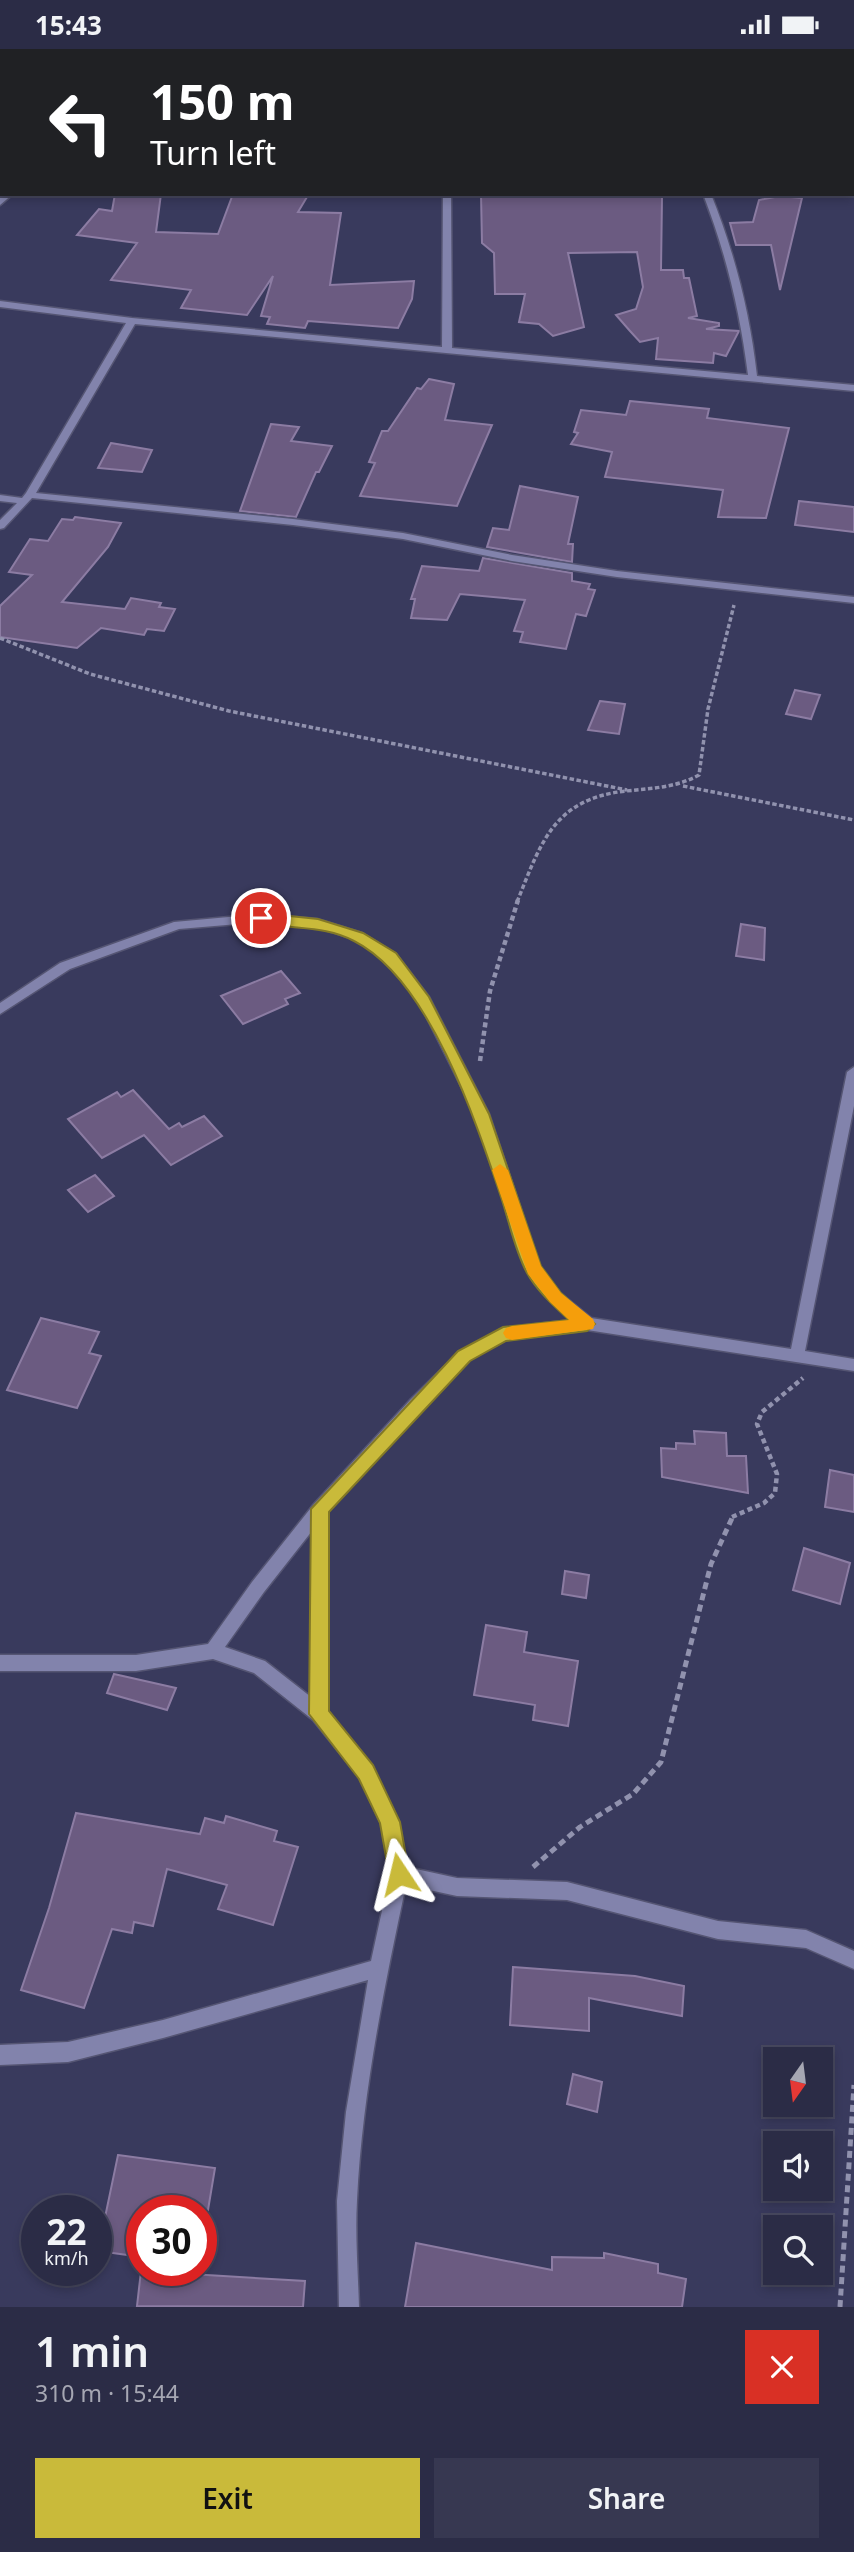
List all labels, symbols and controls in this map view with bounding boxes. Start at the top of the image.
text: 15:43 [35,7,102,43]
text: 150 m [150,68,295,134]
icon: left [35,77,126,168]
text: Turn left [150,131,276,174]
pin [231,888,291,948]
icon: arrive [242,899,280,937]
position arrow [362,1837,436,1911]
north arrow [763,2047,833,2117]
map controls [763,2047,833,2285]
button: sound [763,2131,833,2201]
speed limit sign: 30 [126,2195,217,2286]
text: 22 [46,2208,87,2255]
button: search [763,2215,833,2285]
text: km/h [44,2246,89,2270]
text: 1 min [35,2322,149,2379]
button: close [745,2330,819,2404]
text: 310 m · 15:44 [35,2377,179,2409]
button: Exit [35,2458,420,2538]
button: Share [434,2458,819,2538]

